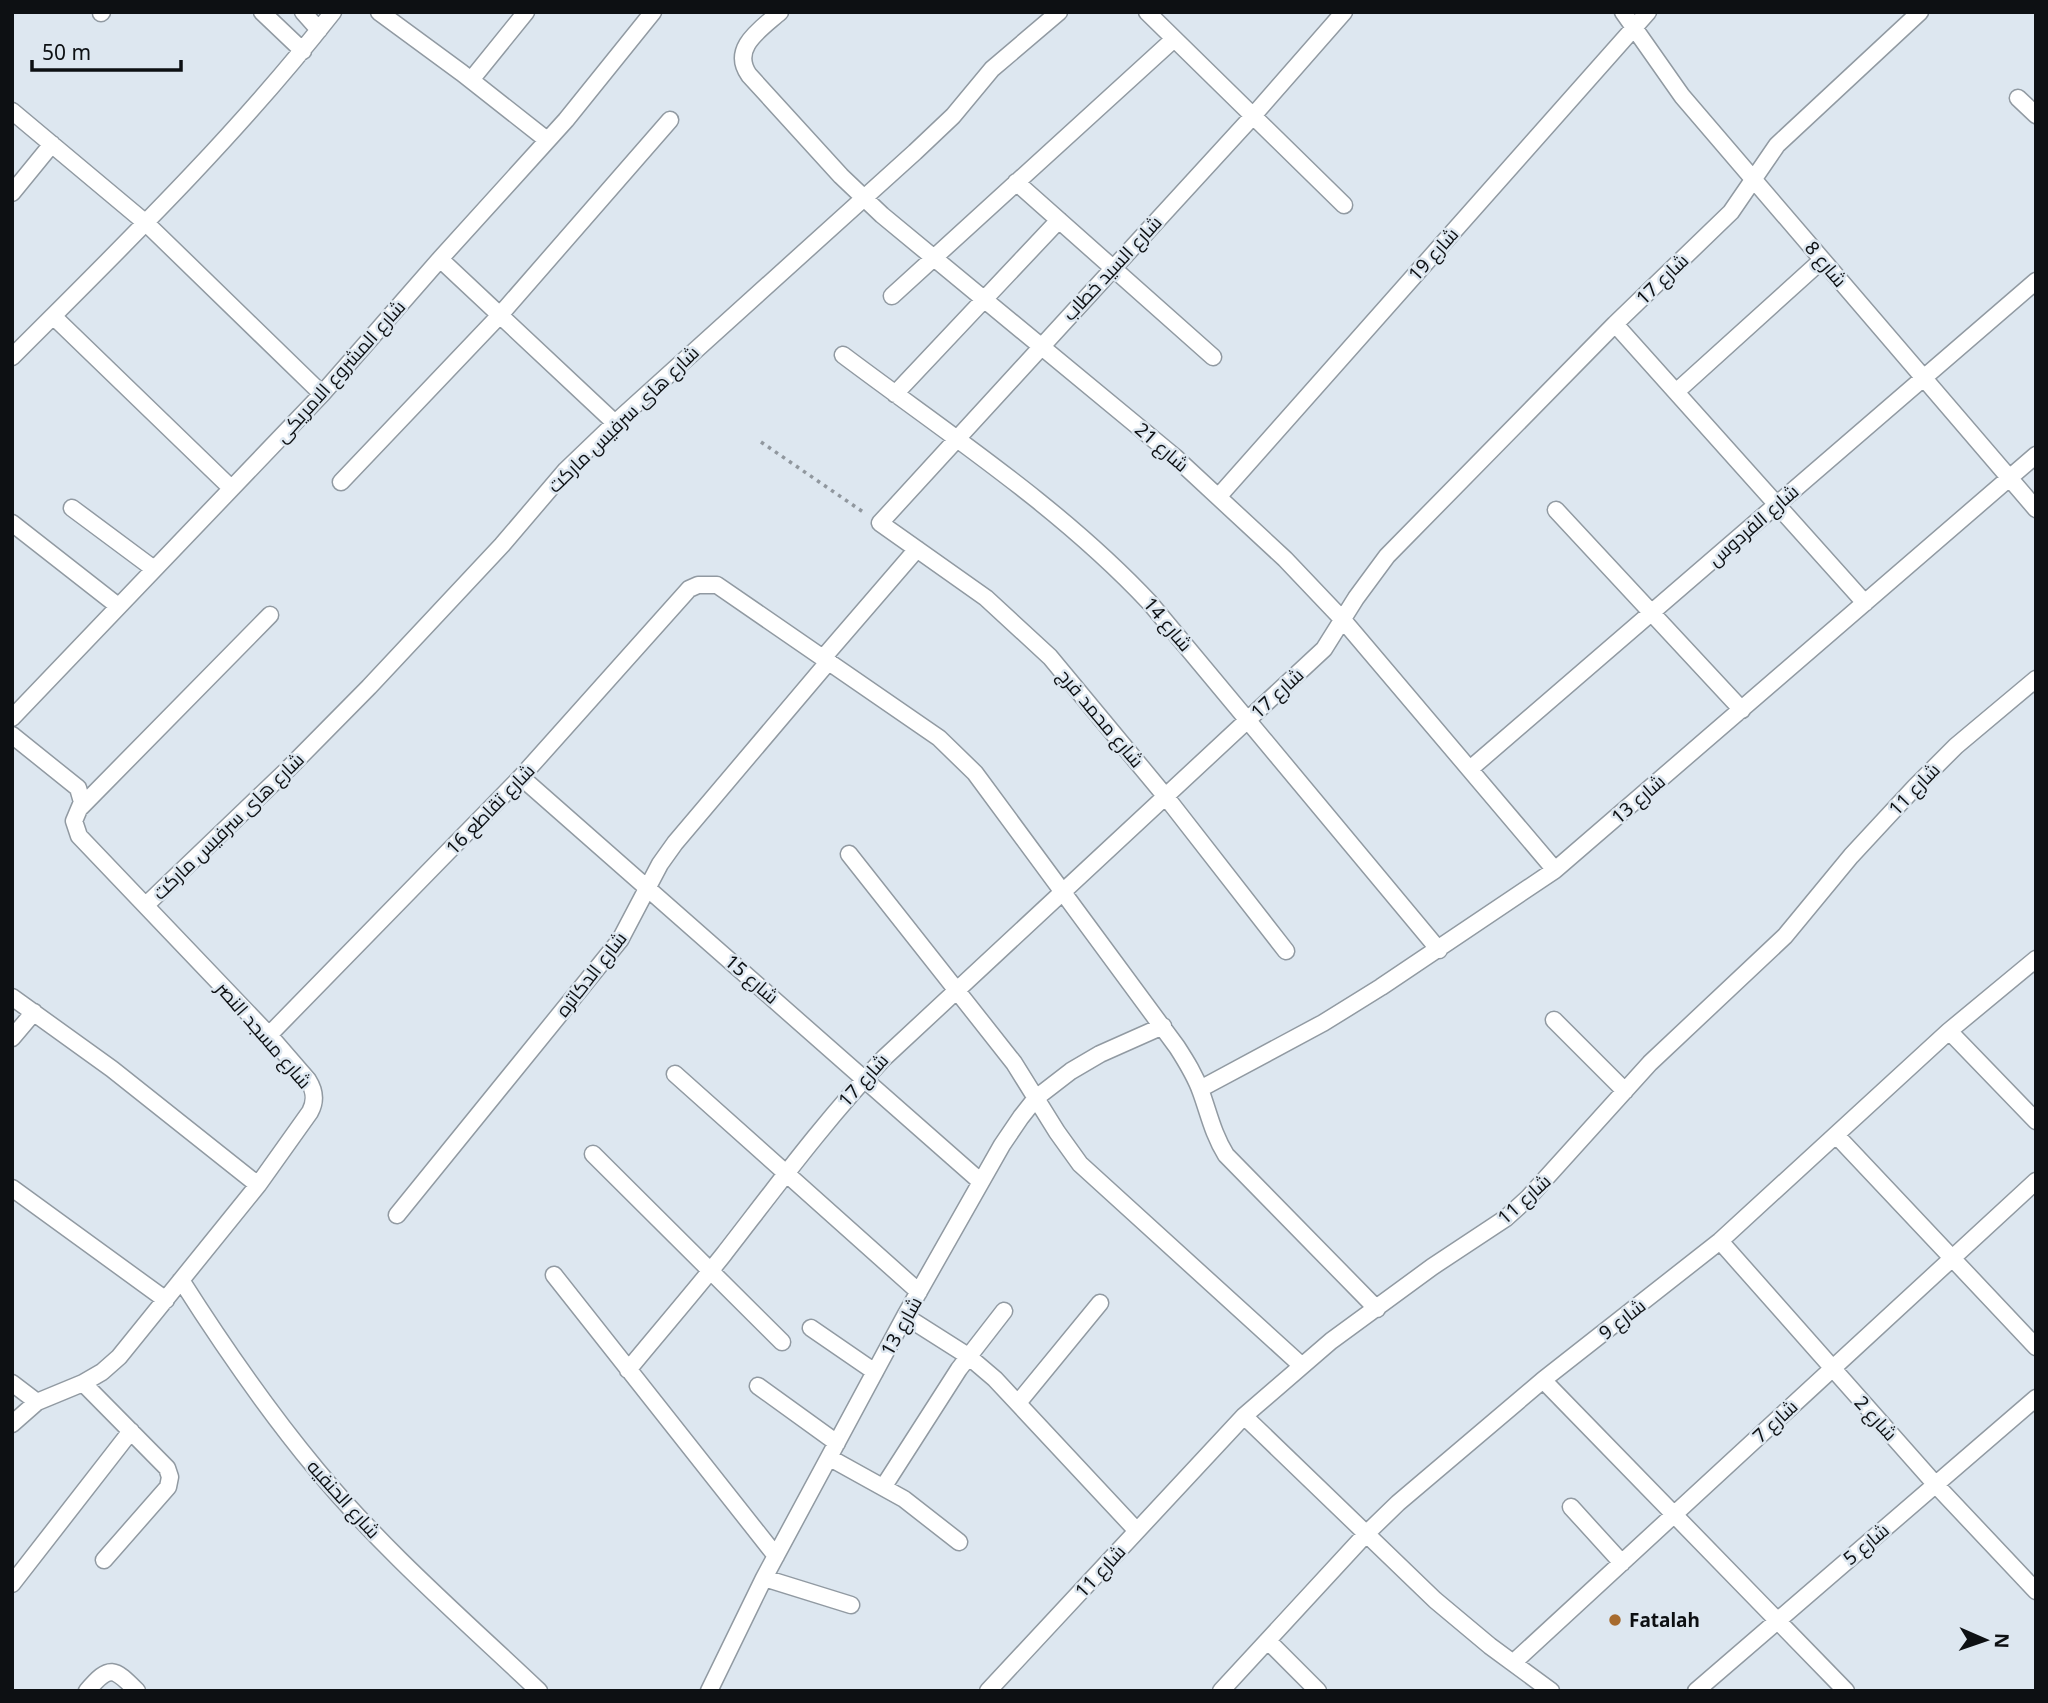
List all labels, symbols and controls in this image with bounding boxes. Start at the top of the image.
scale bar [32,28,180,72]
text: 50 m [42,38,91,66]
street label: شارع السيد خطاب [1057,210,1168,327]
street label: شارع 19 [1402,222,1465,287]
street label: شارع 8 [1798,235,1853,293]
street label: شارع 17 [1630,248,1695,311]
street label: شارع المشروع الامريكى [269,294,412,449]
street label: شارع هاى سرفيس ماركت [542,340,705,499]
street label: شارع 21 [1129,416,1194,478]
street label: شارع الفردوس [1702,478,1805,572]
street label: شارع 14 [1137,591,1198,657]
street label: شارع 17 [1245,662,1310,725]
street label: شارع محمد فرج [1051,663,1150,774]
street label: شارع هاى سرفيس ماركت [147,747,310,906]
street label: شارع 11 [1883,757,1946,822]
street label: شارع تقاطع 16 [440,758,541,861]
street label: شارع 13 [1606,768,1671,830]
street label: شارع الدكاتره [549,926,633,1023]
street label: شارع 15 [719,948,784,1010]
street label: شارع مسجد النصر [209,975,318,1095]
street label: شارع 17 [832,1048,895,1113]
street label: شارع 11 [1492,1168,1557,1231]
street label: شارع 13 [874,1292,929,1361]
street label: شارع 9 [1593,1293,1651,1346]
street label: شارع 2 [1848,1390,1903,1447]
street label: شارع 7 [1747,1394,1804,1449]
street label: شارع الحنفيه [301,1454,386,1545]
street label: شارع 5 [1837,1517,1895,1572]
street label: شارع 11 [1069,1539,1132,1604]
north arrow [1950,1605,2020,1675]
place label: Fatalah [1629,1607,1700,1633]
marker: Fatalah [1607,1612,1623,1628]
text: N [1989,1632,2015,1649]

